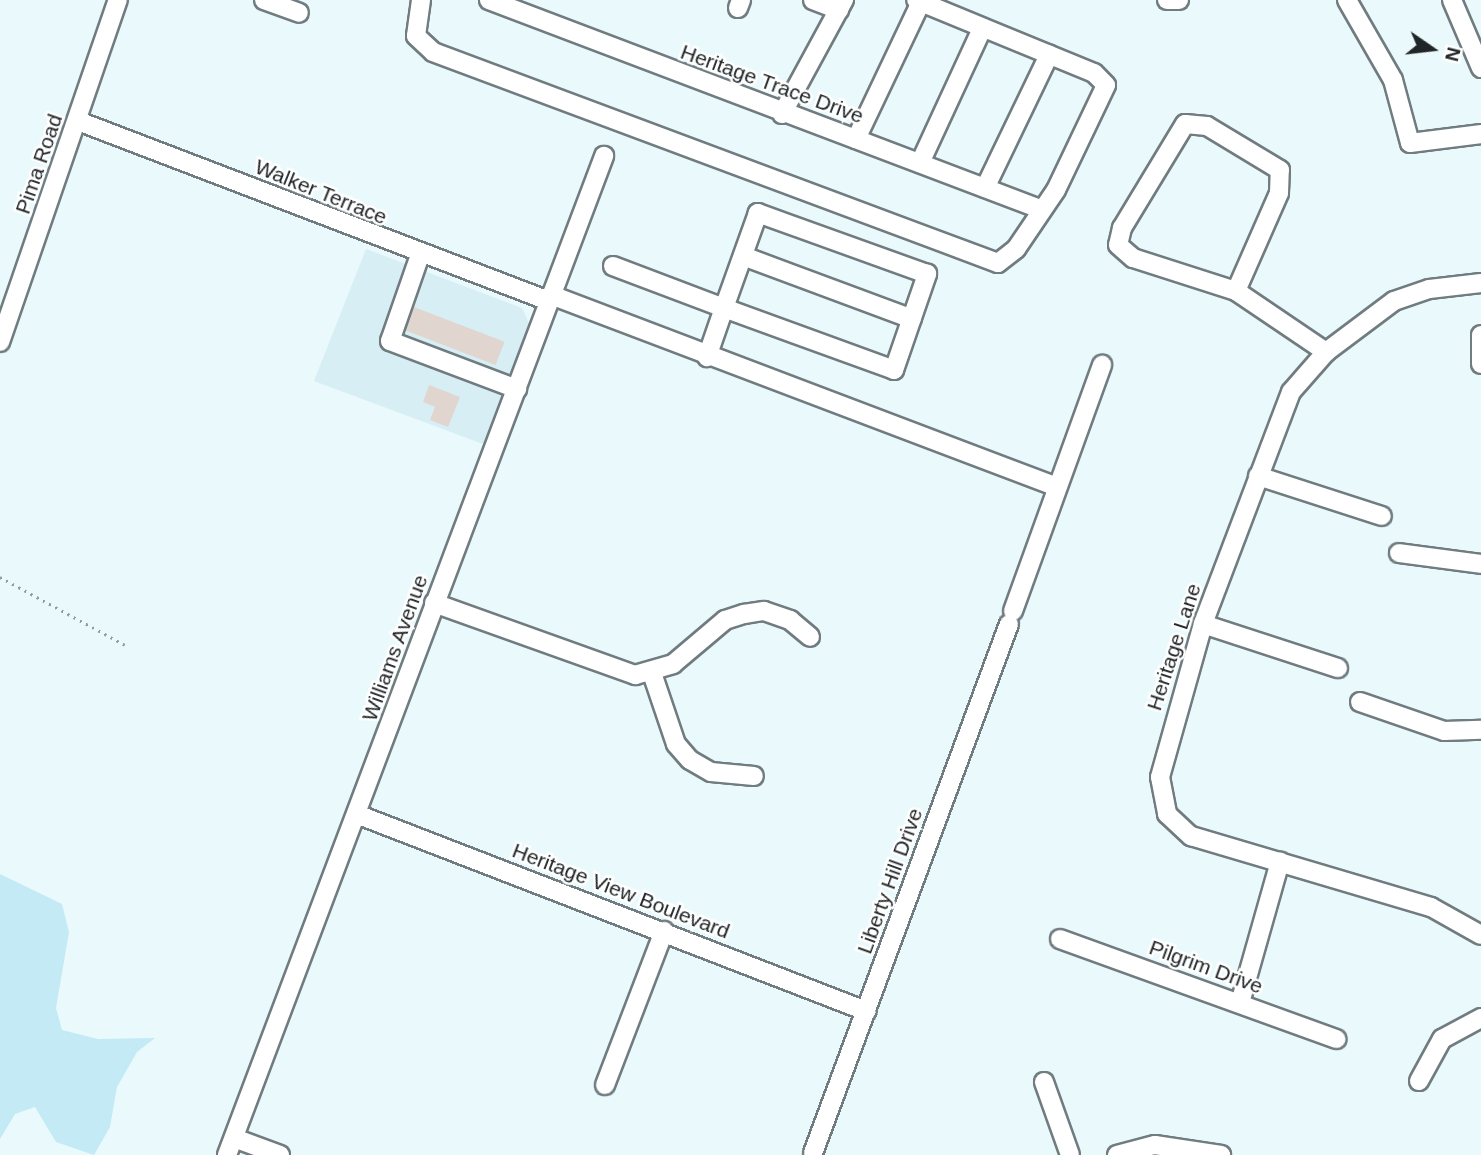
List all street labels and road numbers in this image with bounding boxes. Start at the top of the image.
street label: Heritage Trace Drive [677,39,867,129]
street label: Pima Road [10,111,68,217]
street label: Walker Terrace [251,154,391,230]
street label: Williams Avenue [357,571,433,725]
street label: Heritage Lane [1142,580,1206,714]
street label: Liberty Hill Drive [852,805,928,957]
street label: Heritage View Boulevard [509,838,733,944]
street label: Pilgrim Drive [1146,935,1266,999]

